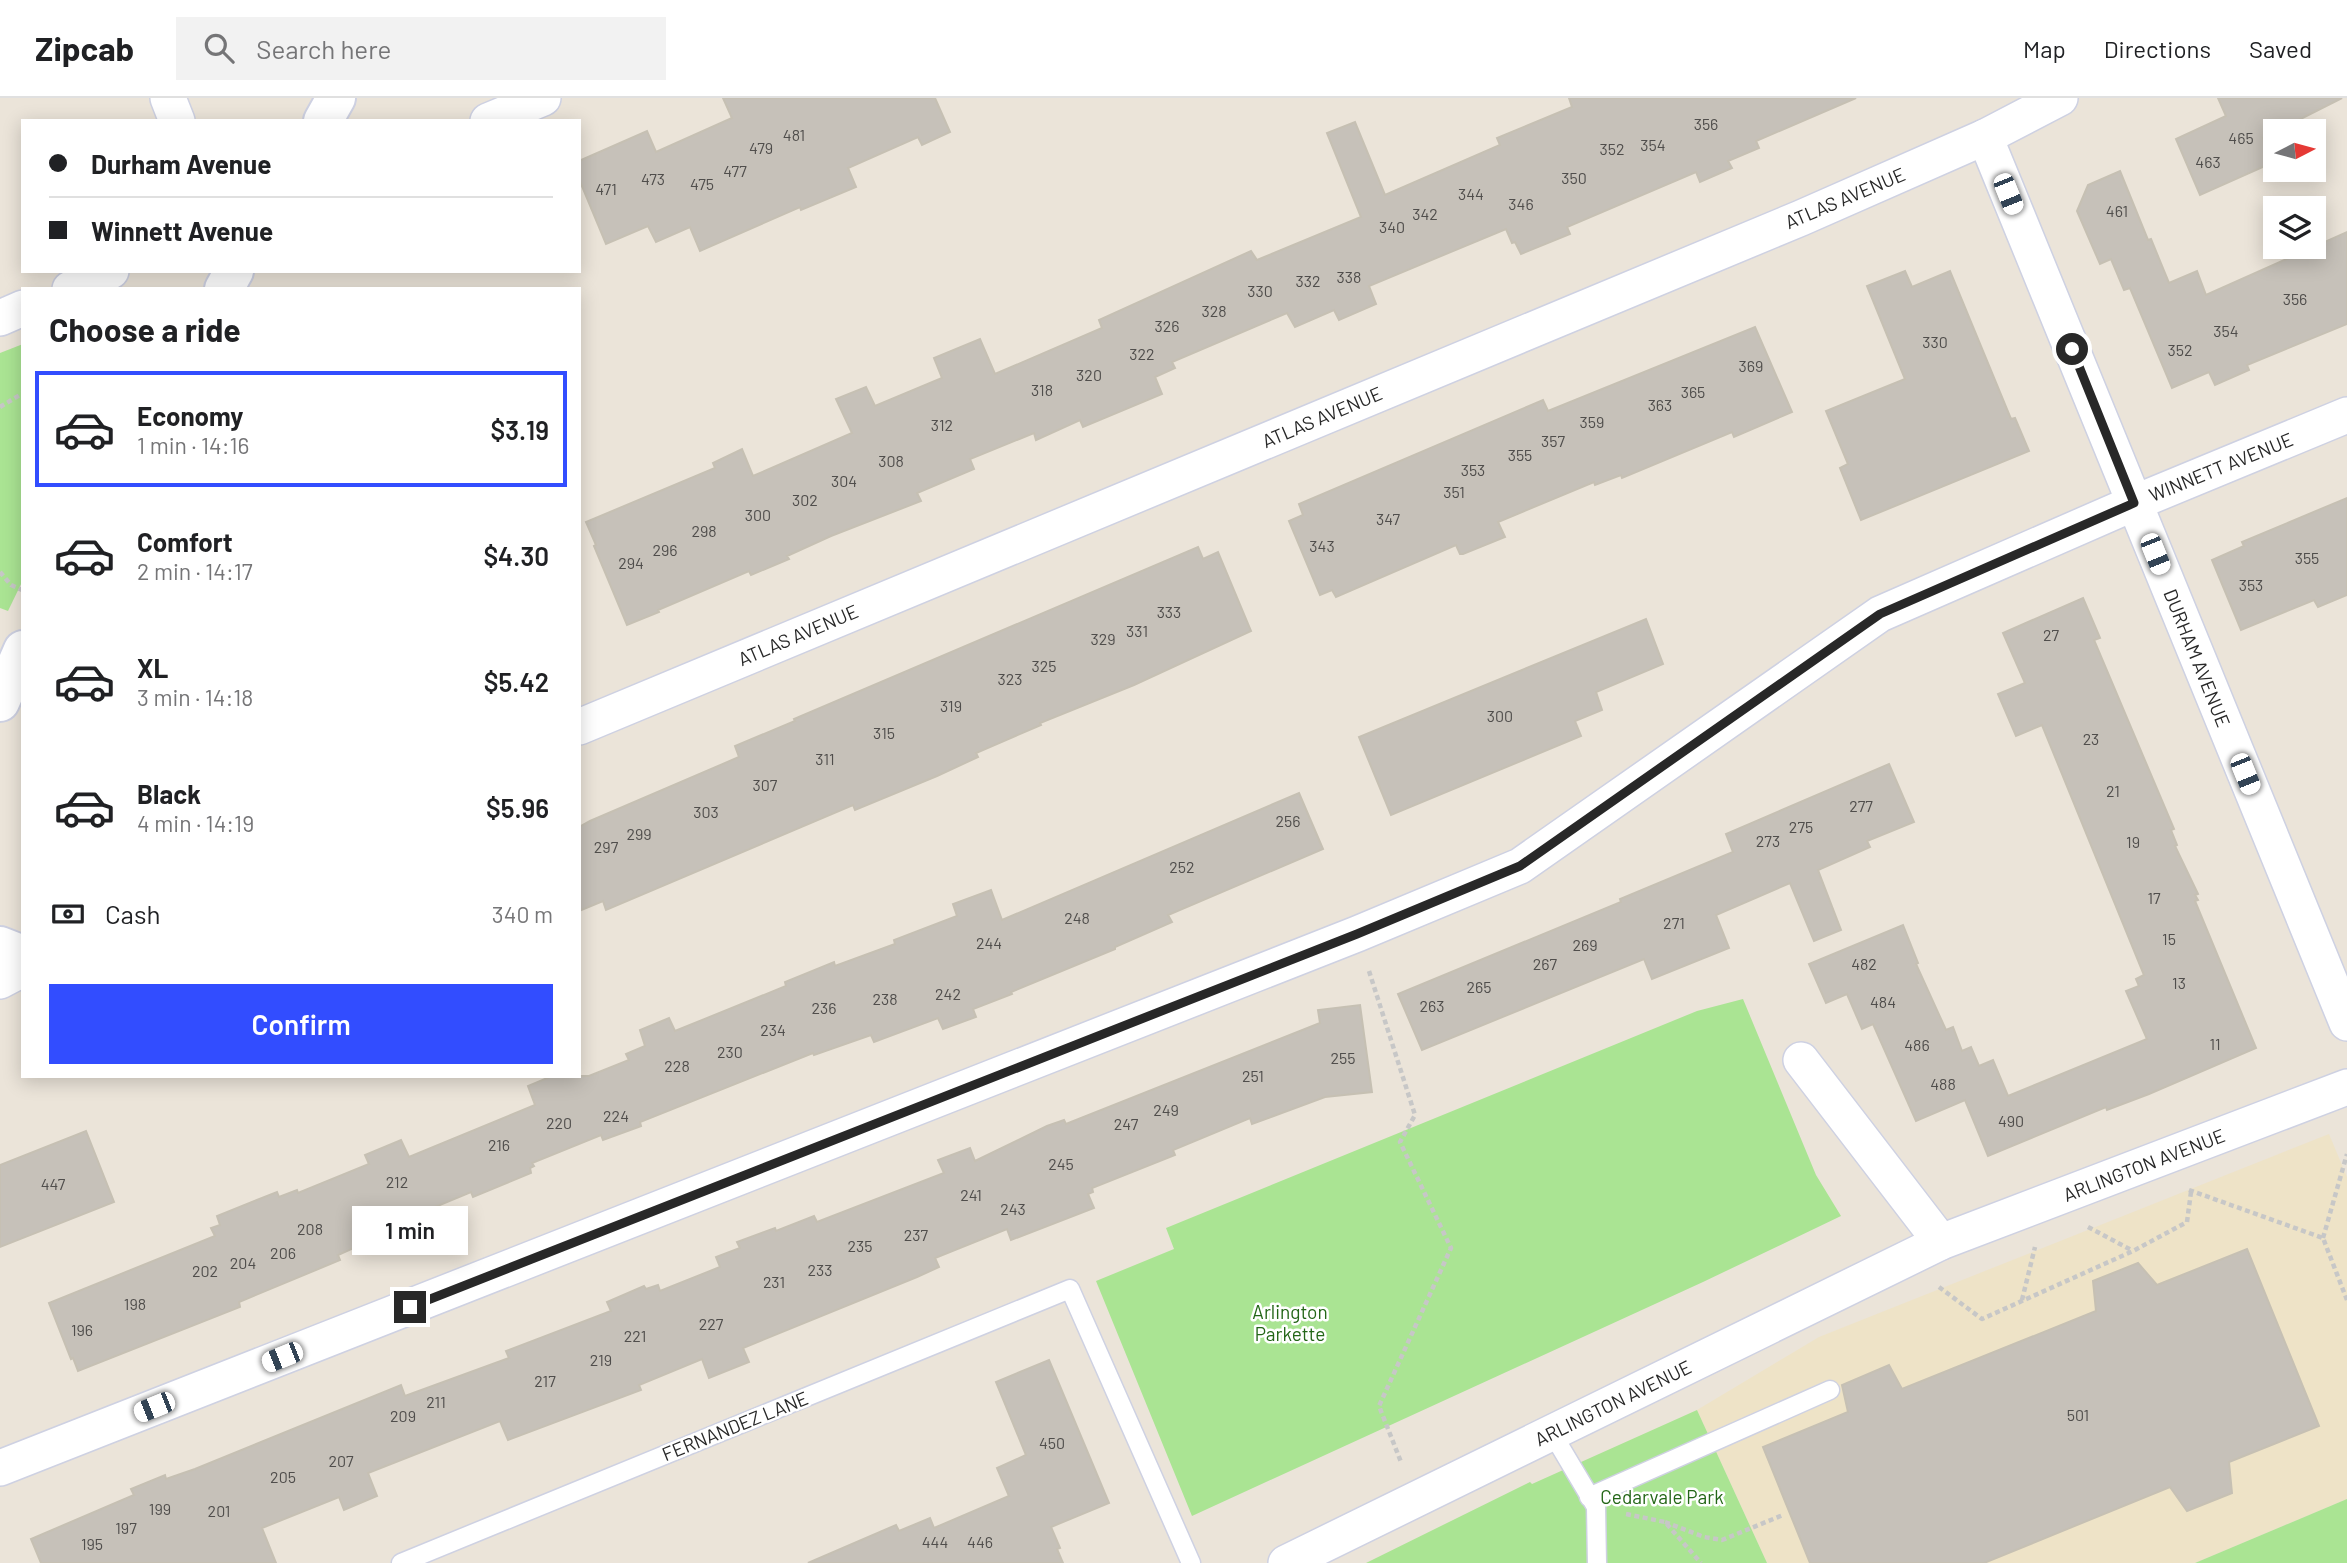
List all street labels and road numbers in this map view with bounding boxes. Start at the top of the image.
street label: ATLAS AVENUE [1781,162,1908,233]
street label: ATLAS AVENUE [1258,381,1385,452]
street label: WINNETT AVENUE [2145,427,2296,506]
street label: DURHAM AVENUE [2159,585,2236,730]
street label: ATLAS AVENUE [734,599,861,670]
street label: ARLINGTON AVENUE [2060,1123,2228,1206]
street label: ARLINGTON AVENUE [1531,1355,1695,1450]
street label: FERNANDEZ LANE [658,1386,811,1465]

